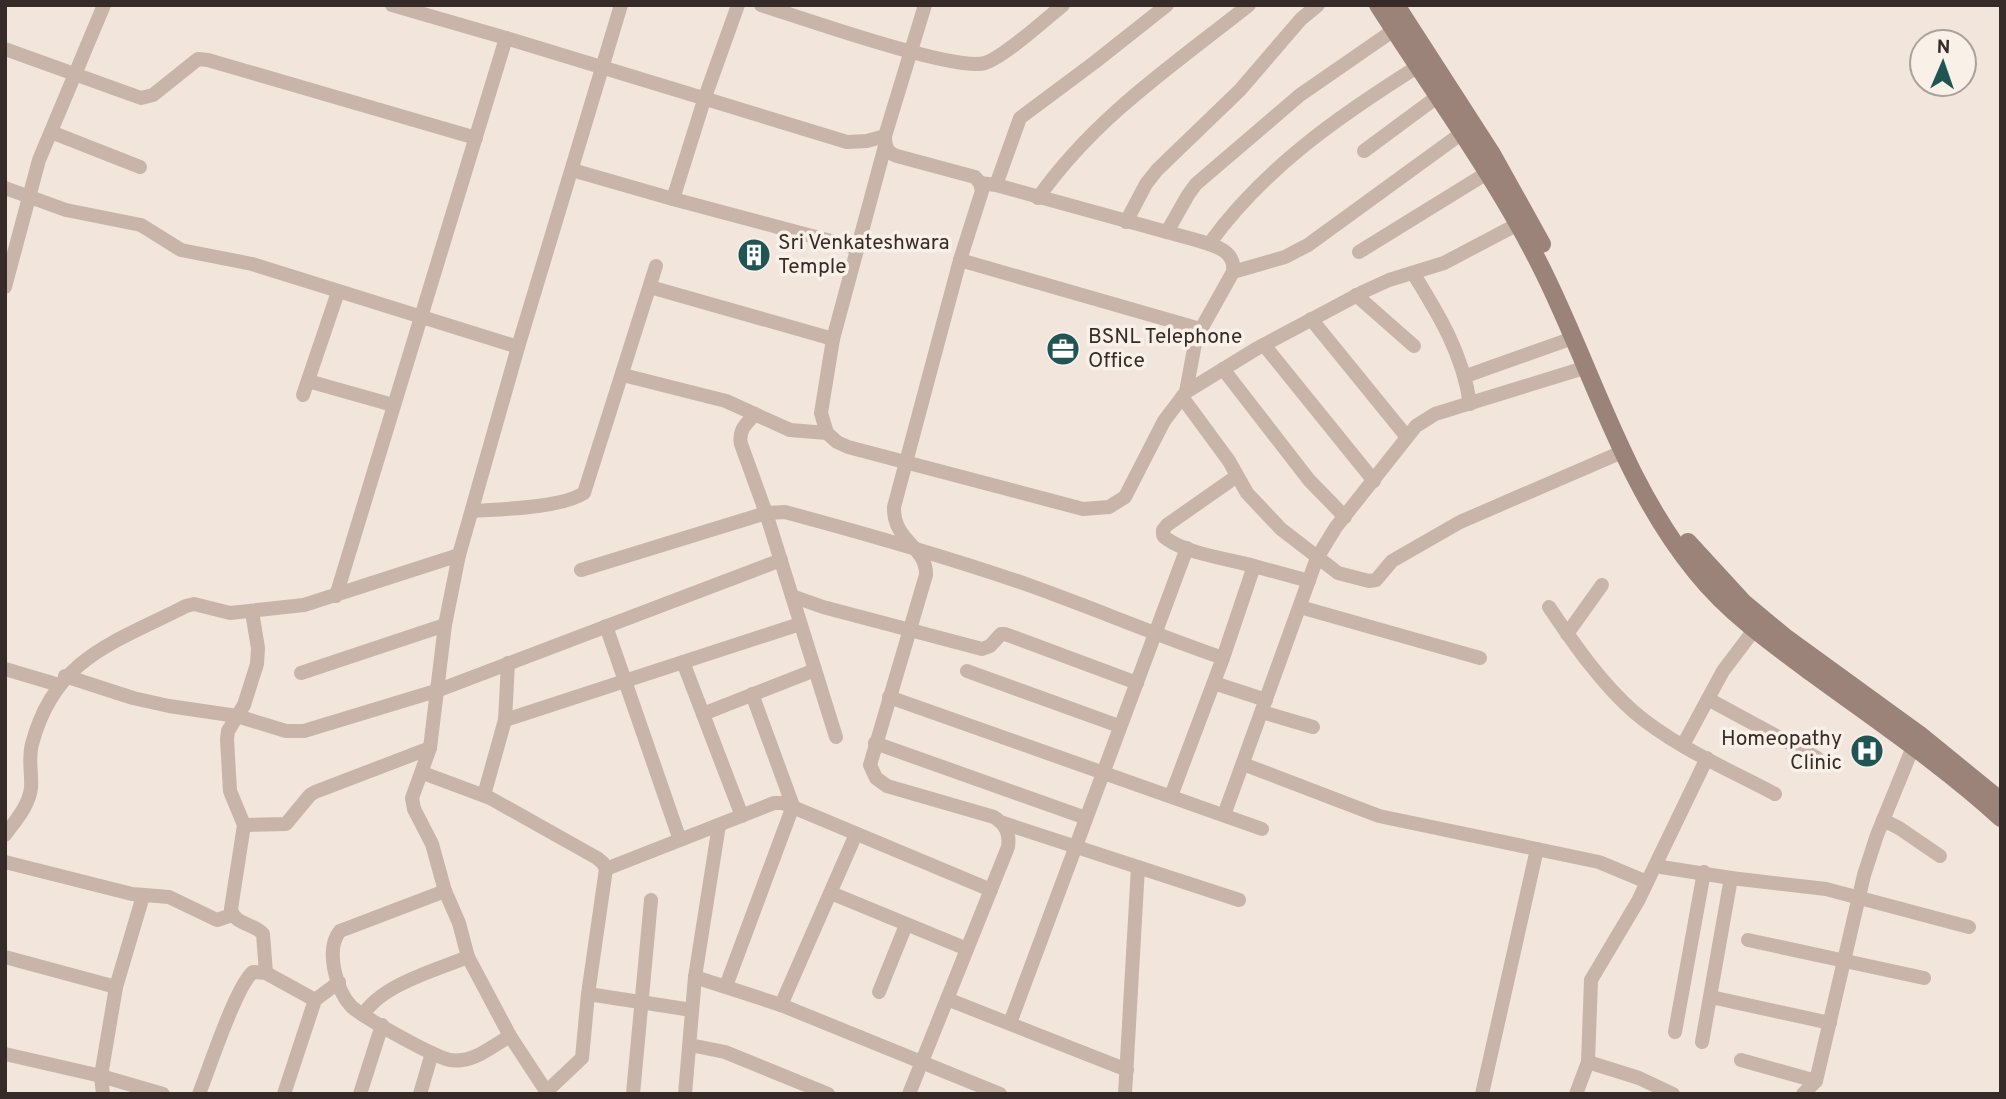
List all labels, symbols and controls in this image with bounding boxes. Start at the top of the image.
north arrow [1908,28,1978,98]
text: N [1936,36,1951,60]
place label: Sri Venkateshwara Temple [778,230,950,281]
building icon: Sri Venkateshwara Temple [735,236,773,274]
place label: BSNL Telephone Office [1088,324,1242,375]
office icon: BSNL Telephone Office [1044,330,1082,368]
place label: Homeopathy Clinic [1721,726,1842,777]
hospital icon: Homeopathy Clinic [1848,732,1886,770]

